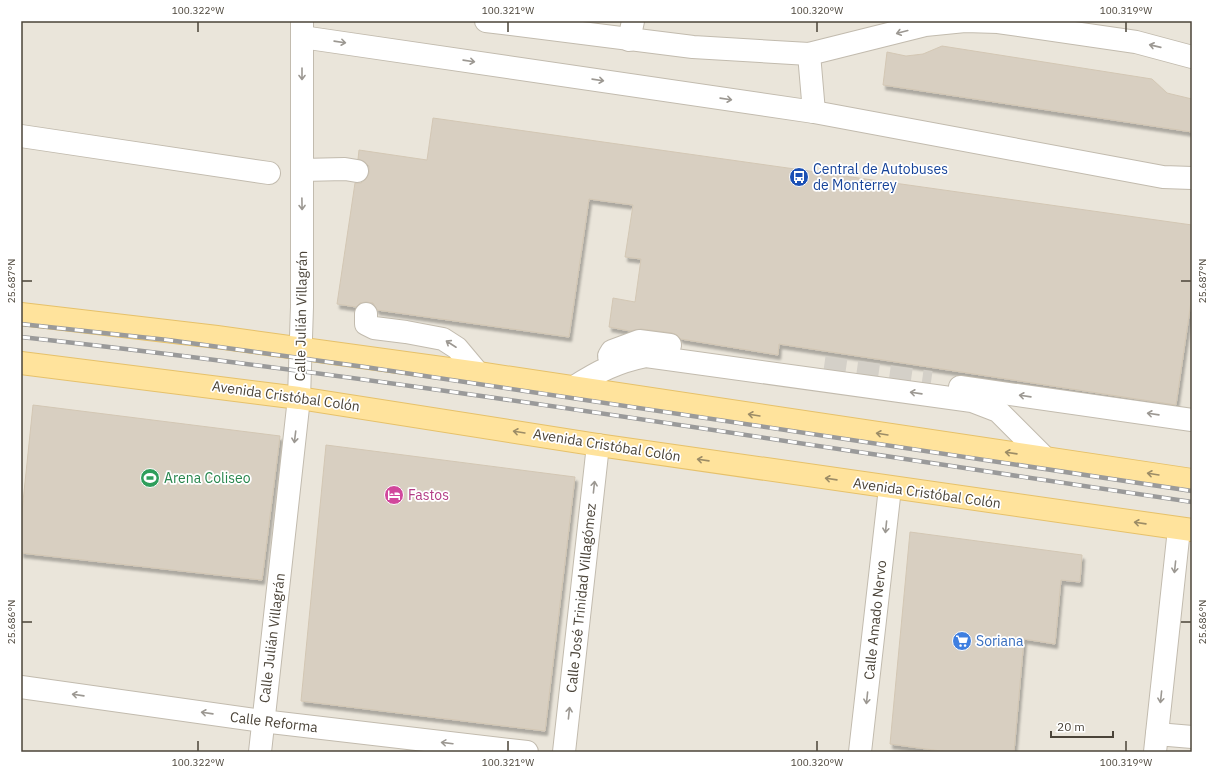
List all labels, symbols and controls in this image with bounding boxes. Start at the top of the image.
text: 100.322°W [172,4,224,17]
text: 100.321°W [482,4,534,17]
text: 100.320°W [791,4,843,17]
text: 100.319°W [1100,4,1152,17]
one-way arrow [895,28,908,36]
one-way arrow [334,38,347,46]
one-way arrow [1148,42,1161,50]
one-way arrow [462,57,475,65]
one-way arrow [298,67,306,80]
one-way arrow [591,76,604,84]
one-way arrow [719,95,732,103]
place label: Central de Autobuses de Monterrey [813,160,948,194]
bus stop icon: Central de Autobuses de Monterrey [788,166,810,188]
one-way arrow [298,197,306,210]
street label: Calle Julián Villagrán [291,250,311,382]
text: 25.687°N [5,259,18,303]
text: 25.687°N [1196,259,1209,303]
one-way arrow [445,340,457,348]
street label: Avenida Cristóbal Colón [211,377,361,415]
one-way arrow [909,389,922,397]
one-way arrow [1019,392,1032,400]
one-way arrow [748,410,761,418]
one-way arrow [1147,410,1160,418]
street label: Avenida Cristóbal Colón [532,424,682,466]
one-way arrow [513,428,526,436]
one-way arrow [291,430,299,443]
one-way arrow [876,430,889,438]
one-way arrow [1005,449,1018,457]
one-way arrow [697,456,710,464]
sports icon: Arena Coliseo [139,467,161,489]
place label: Arena Coliseo [164,469,251,487]
one-way arrow [1147,470,1160,478]
street label: Avenida Cristóbal Colón [852,474,1002,512]
one-way arrow [825,475,838,483]
one-way arrow [590,481,597,494]
hotel icon: Fastos [383,484,405,506]
place label: Fastos [408,486,449,504]
street label: Calle José Trinidad Villagómez [562,502,600,694]
one-way arrow [1134,519,1147,527]
one-way arrow [882,520,889,533]
street label: Calle Amado Nervo [860,559,890,681]
one-way arrow [1171,560,1178,573]
street label: Calle Julián Villagrán [255,572,289,704]
text: 25.686°N [5,600,18,644]
text: 25.686°N [1196,600,1209,644]
supermarket icon: Soriana [951,630,973,652]
place label: Soriana [976,632,1024,650]
one-way arrow [1157,690,1165,703]
one-way arrow [72,691,85,699]
one-way arrow [863,691,870,704]
one-way arrow [565,707,572,720]
street label: Calle Reforma [229,708,319,736]
one-way arrow [200,709,213,717]
scale bar [1051,713,1113,739]
text: 20 m [1057,719,1085,734]
one-way arrow [441,739,454,747]
text: 100.322°W [172,756,224,769]
text: 100.321°W [482,756,534,769]
text: 100.320°W [791,756,843,769]
text: 100.319°W [1100,756,1152,769]

